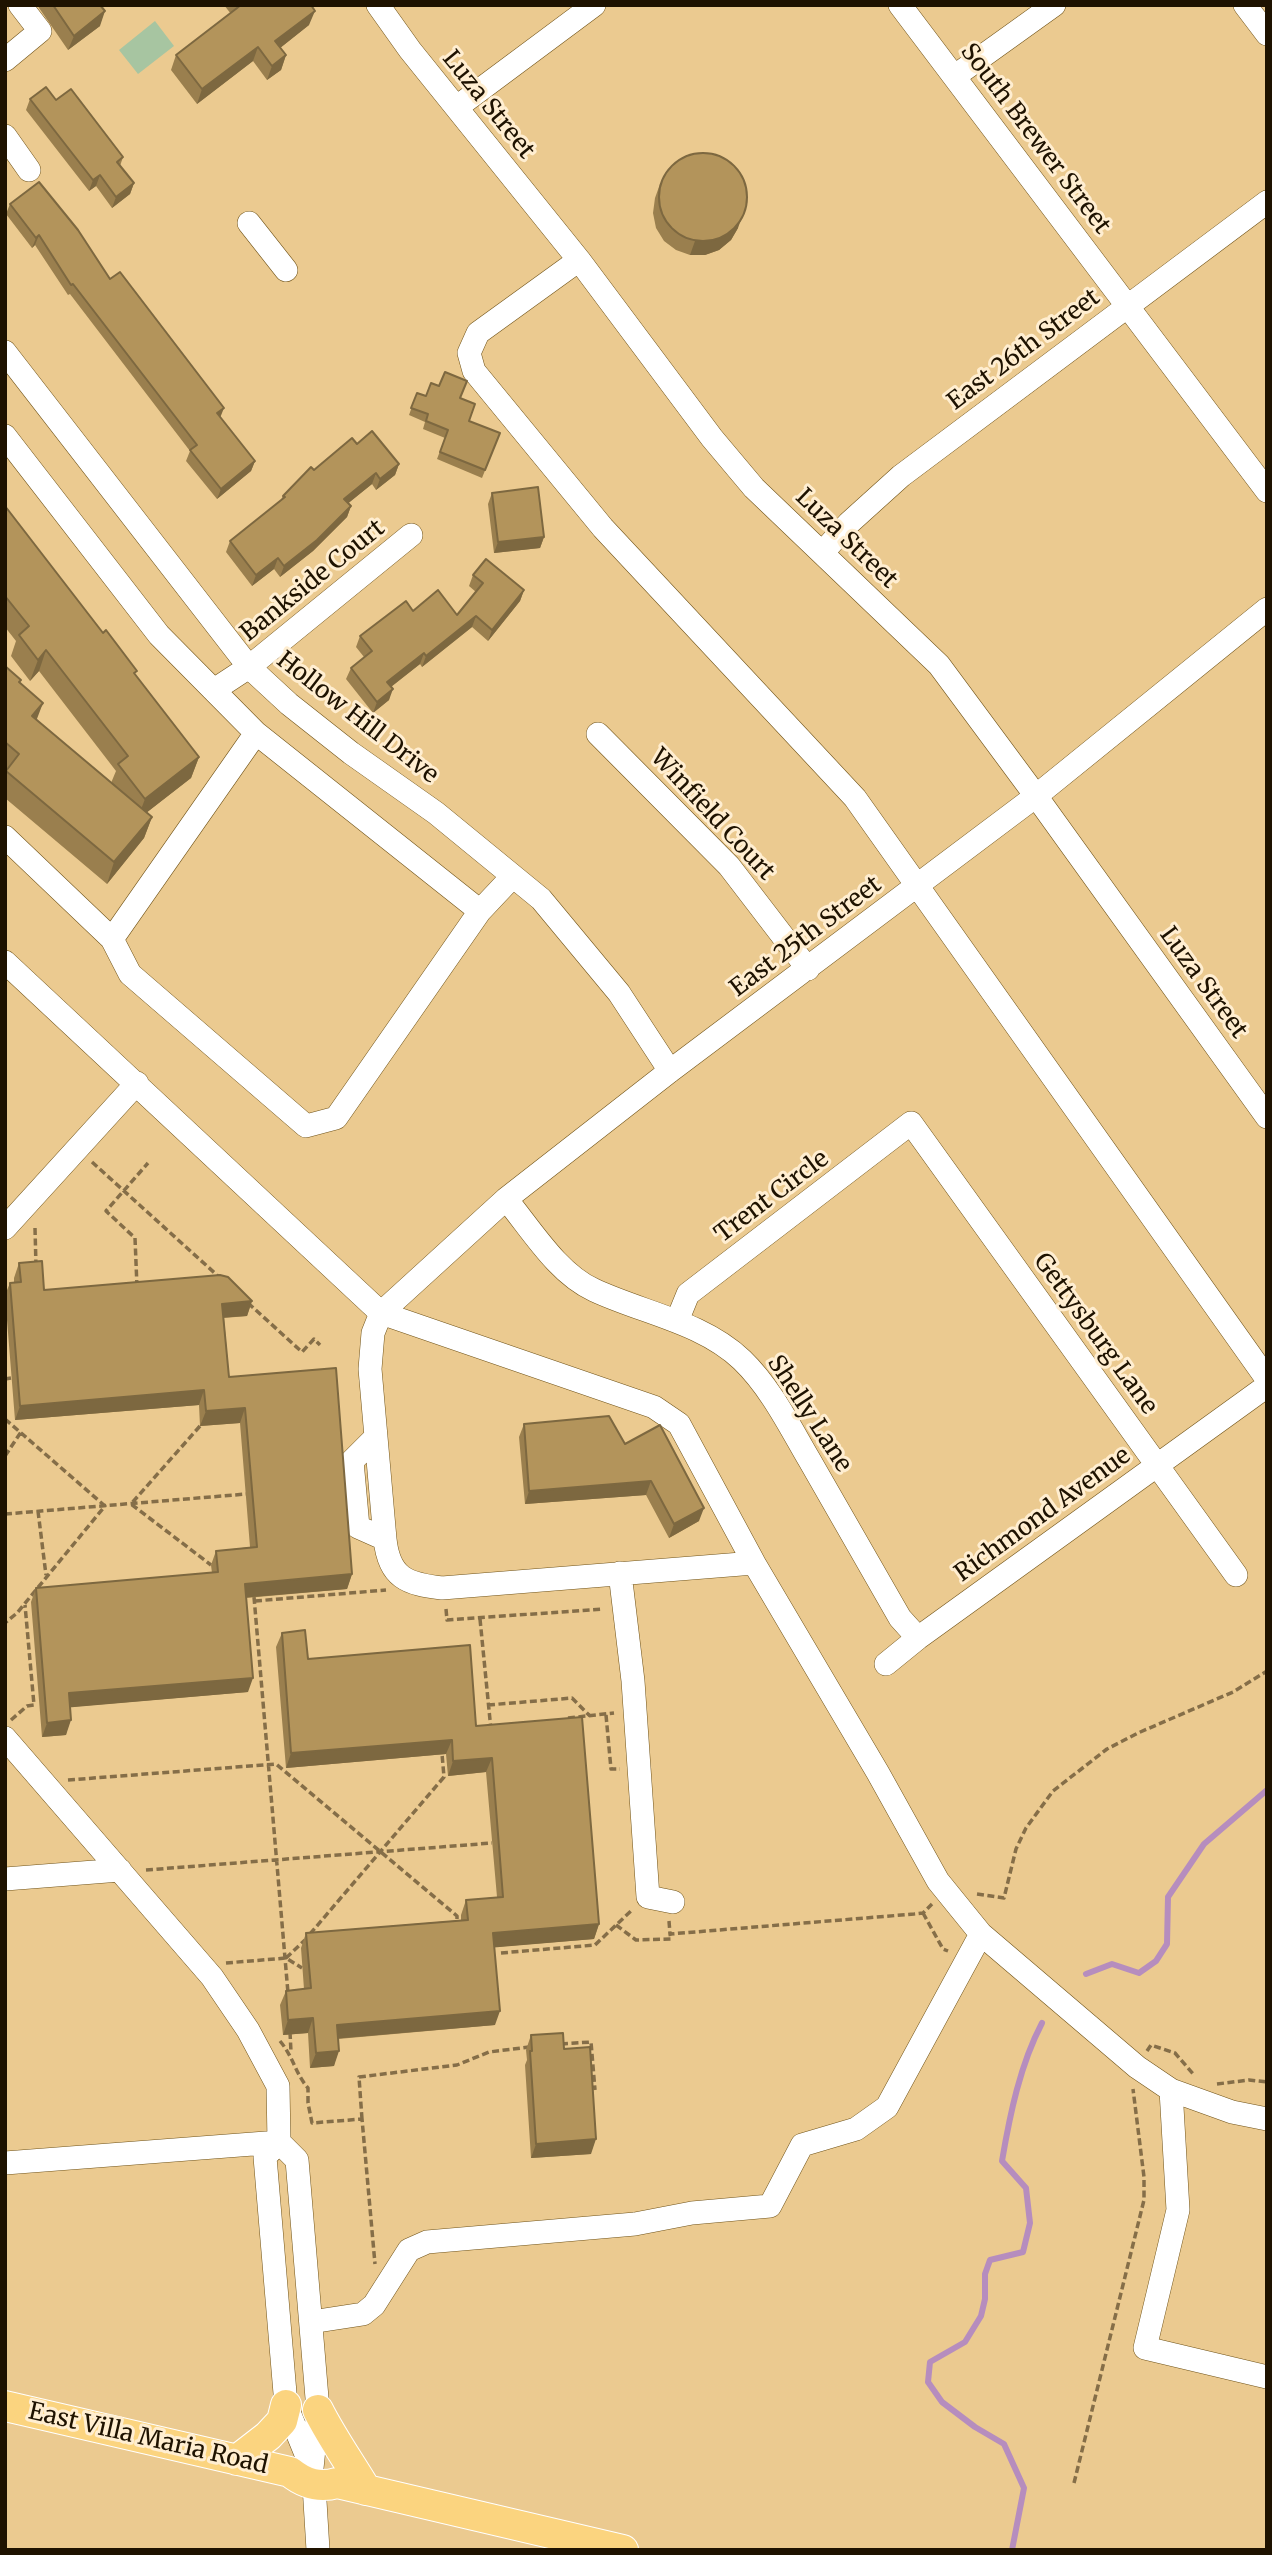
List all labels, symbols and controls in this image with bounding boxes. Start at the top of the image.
street label: South Brewer Street [954,38,1116,240]
street label: Luza Street [436,45,540,165]
street label: East 26th Street [942,283,1106,417]
street label: Luza Street [789,483,903,595]
street label: Bankside Court [235,514,391,648]
street label: Hollow Hill Drive [270,646,444,790]
street label: Winfield Court [644,743,780,887]
street label: East 25th Street [725,871,887,1003]
street label: Luza Street [1153,922,1253,1044]
street label: Trent Circle [709,1145,835,1249]
street label: Gettysburg Lane [1027,1248,1163,1420]
street label: Shelly Lane [761,1350,857,1478]
street label: Richmond Avenue [950,1442,1136,1588]
street label: East Villa Maria Road [25,2397,271,2481]

